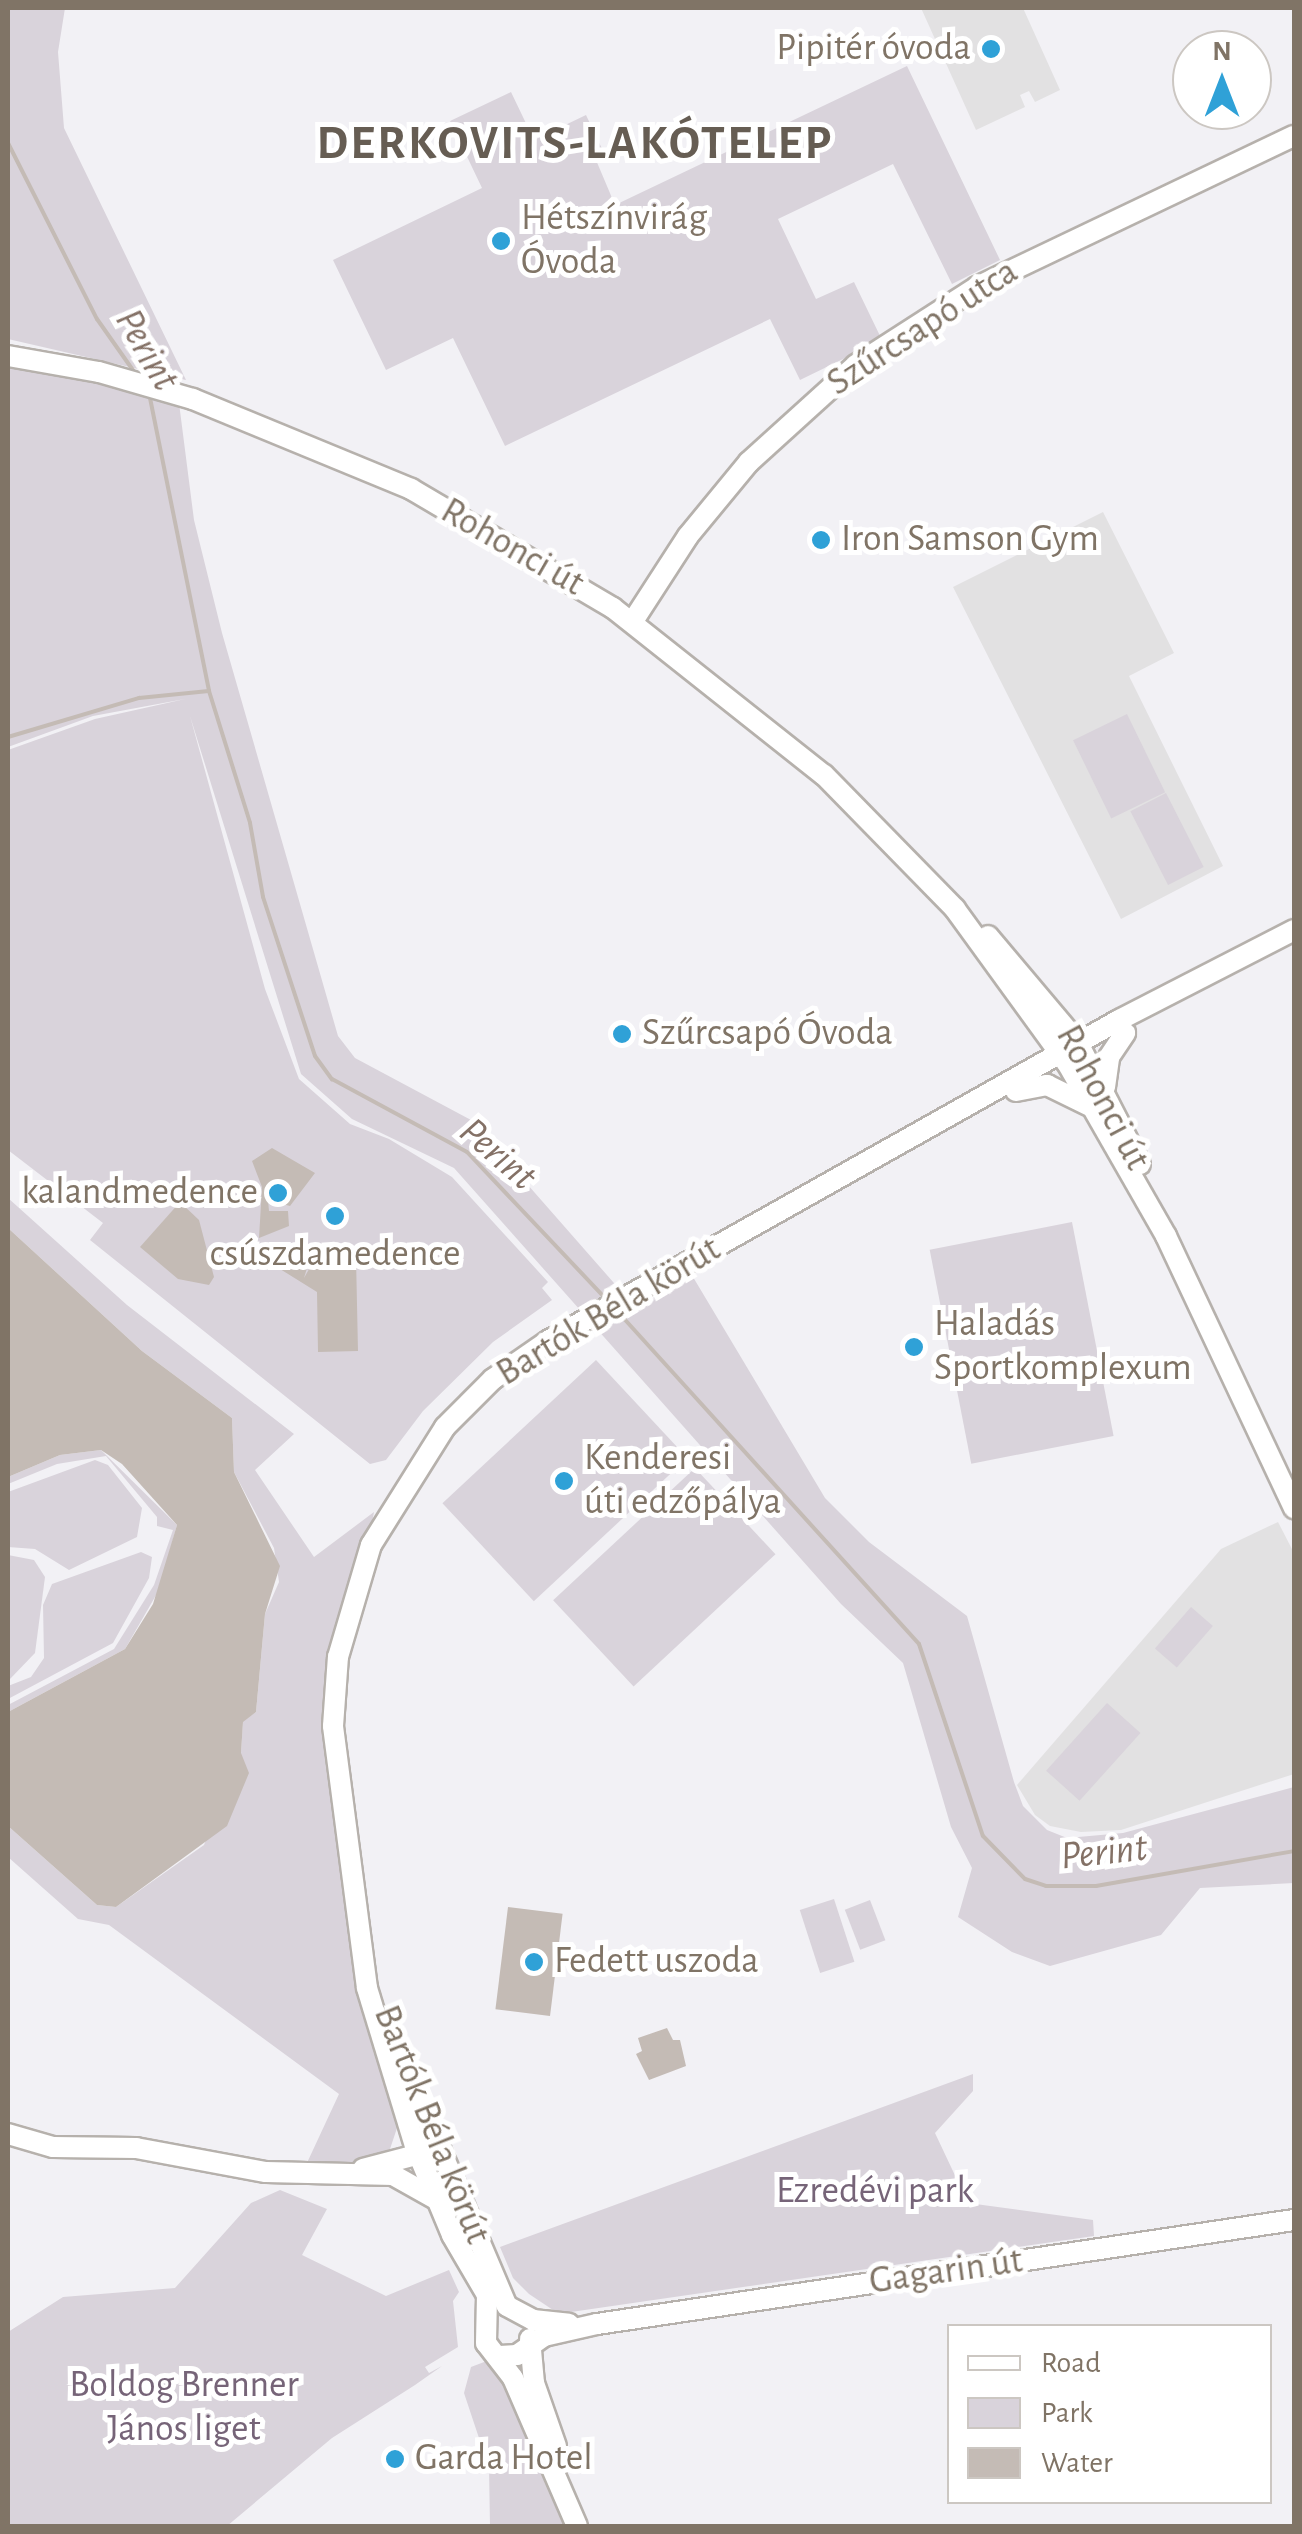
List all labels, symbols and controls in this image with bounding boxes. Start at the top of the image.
place label: Pipitér óvoda [776,26,971,72]
north arrow [1172,30,1272,130]
marker: Pipitér óvoda [980,38,1002,60]
text: N [1212,38,1232,66]
district label: DERKOVITS-LAKÓTELEP [317,116,833,174]
place label: Hétszínvirág Óvoda [521,196,707,286]
marker: Hétszínvirág Óvoda [490,230,512,252]
street label: Szűrcsapó utca [819,249,1027,407]
water label: Perint [104,300,190,400]
street label: Rohonci út [432,489,592,607]
place label: Iron Samson Gym [841,517,1099,563]
marker: Iron Samson Gym [810,529,832,551]
place label: Szűrcsapó Óvoda [642,1011,893,1057]
street label: Rohonci út [1045,1018,1159,1178]
marker: Szűrcsapó Óvoda [611,1023,633,1045]
water label: Perint [449,1107,547,1201]
place label: kalandmedence [21,1170,258,1216]
marker: kalandmedence [267,1182,289,1204]
marker: csúszdamedence [324,1205,346,1227]
street label: Bartók Béla körút [489,1227,729,1397]
place label: csúszdamedence [210,1232,460,1278]
place label: Haladás Sportkomplexum [934,1302,1192,1392]
marker: Haladás Sportkomplexum [903,1336,925,1358]
place label: Kenderesi úti edzőpálya [584,1436,781,1526]
marker: Kenderesi úti edzőpálya [553,1470,575,1492]
water label: Perint [1058,1824,1150,1880]
place label: Fedett uszoda [554,1939,759,1985]
marker: Fedett uszoda [523,1951,545,1973]
street label: Bartók Béla körút [362,1999,500,2251]
park label: Ezredévi park [776,2169,974,2215]
street label: Gagarin út [867,2239,1025,2305]
legend [947,2324,1272,2504]
text: Road [1041,2348,1101,2378]
park label: Boldog Brenner János liget [69,2363,299,2452]
text: Park [1041,2398,1093,2428]
place label: Garda Hotel [415,2436,593,2482]
marker: Garda Hotel [384,2448,406,2470]
text: Water [1041,2448,1113,2478]

